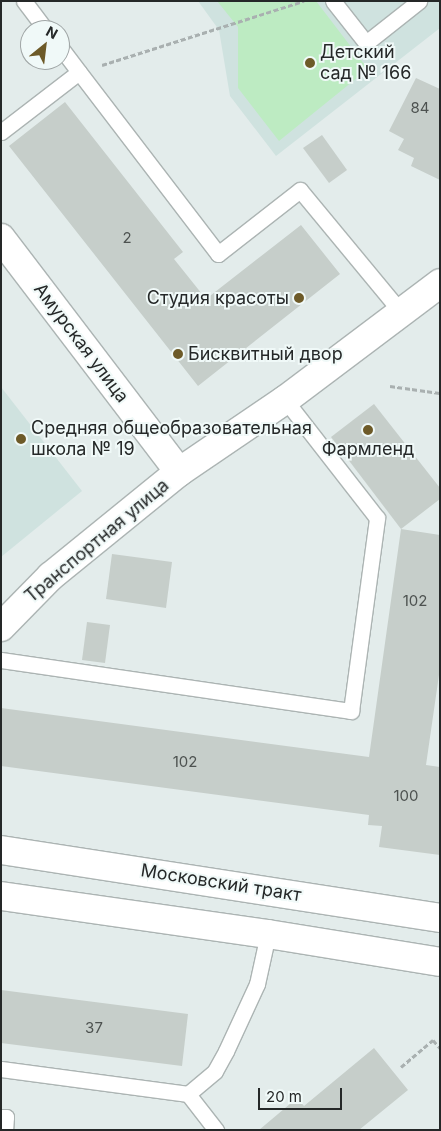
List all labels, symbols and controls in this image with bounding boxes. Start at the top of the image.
north arrow [20,20,70,70]
text: N [43,22,61,42]
place label: Детский сад № 166 [320,42,411,84]
marker: Детский сад № 166 [304,57,316,69]
house number: 84 [411,99,429,117]
house number: 2 [122,229,132,247]
street label: Амурская улица [29,279,133,407]
place label: Студия красоты [147,287,289,309]
marker: Студия красоты [293,292,305,304]
place label: Бисквитный двор [188,343,343,365]
marker: Бисквитный двор [172,348,184,360]
place label: Средняя общеобразовательная школа № 19 [31,418,312,460]
marker: Фармленд [362,424,374,436]
marker: Средняя общеобразовательная школа № 19 [15,433,27,445]
place label: Фармленд [322,438,414,460]
street label: Транспортная улица [21,475,173,607]
house number: 102 [403,592,427,610]
house number: 102 [173,753,197,771]
house number: 100 [393,787,419,805]
street label: Московский тракт [139,860,303,906]
house number: 37 [85,1019,103,1037]
scale bar [261,1078,345,1110]
text: 20 m [266,1087,302,1106]

